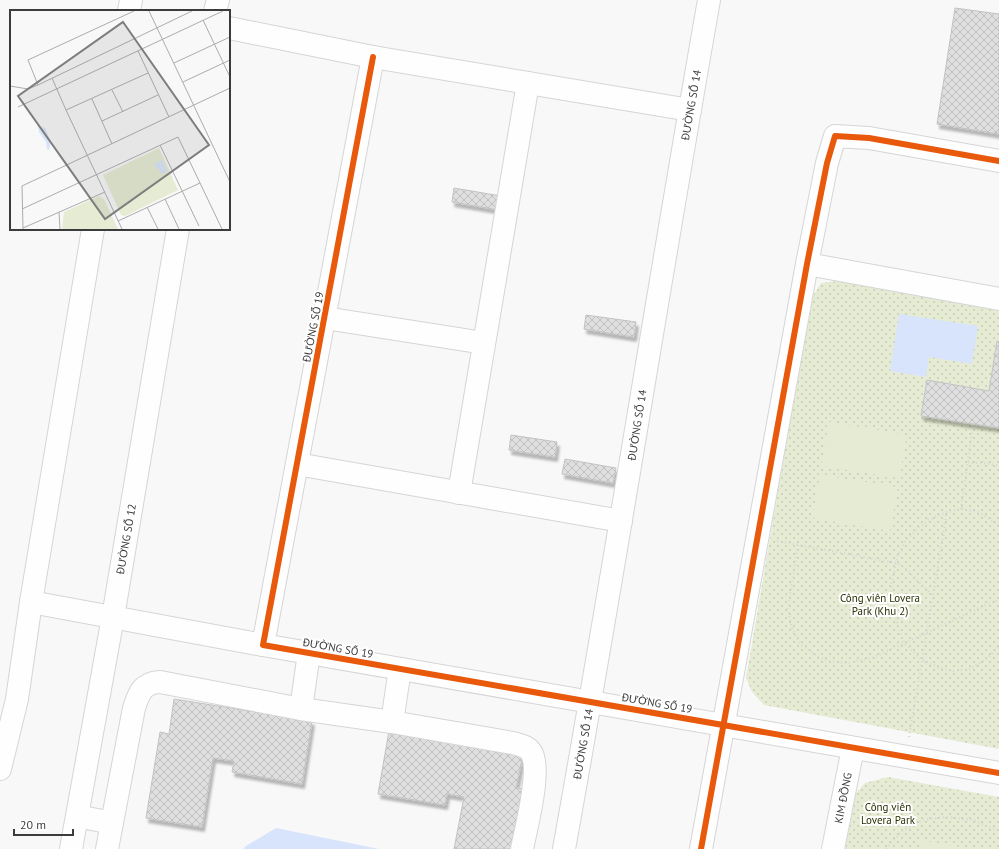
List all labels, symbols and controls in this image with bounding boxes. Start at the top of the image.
inset map [10,10,230,230]
street label: ĐƯỜNG SỐ 14 [678,69,704,142]
street label: ĐƯỜNG SỐ 19 [299,291,327,364]
street label: ĐƯỜNG SỐ 14 [624,389,650,462]
street label: ĐƯỜNG SỐ 12 [113,503,139,576]
park label: Công viên Lovera Park (Khu 2) [840,591,920,618]
street label: ĐƯỜNG SỐ 19 [301,635,374,661]
street label: ĐƯỜNG SỐ 19 [620,690,693,716]
street label: ĐƯỜNG SỐ 14 [570,708,596,781]
street label: KIM ĐỒNG [831,771,855,825]
park label: Công viên Lovera Park [861,800,916,827]
scale bar [14,811,73,837]
text: 20 m [20,817,46,832]

